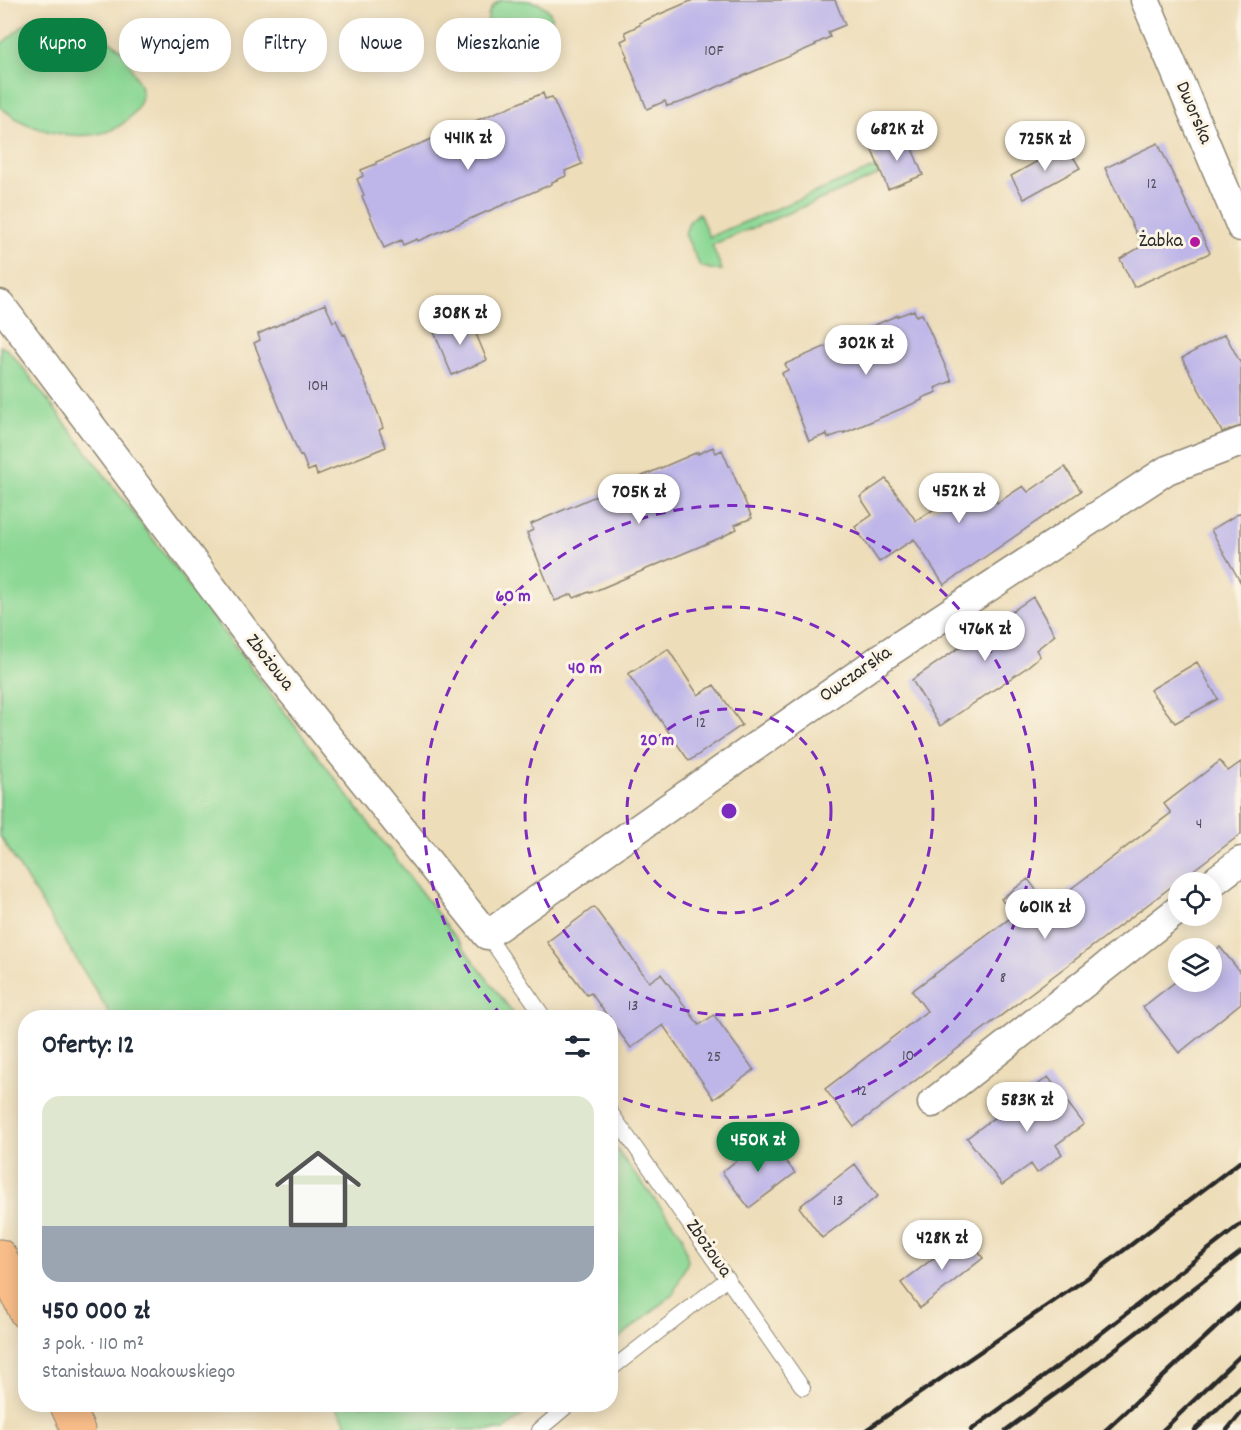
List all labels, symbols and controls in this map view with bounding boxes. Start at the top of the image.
chip: Kupno [18,18,107,72]
chip: Wynajem [119,18,231,72]
chip: Filtry [243,18,327,72]
chip: Nowe [339,18,424,72]
chip: Mieszkanie [436,18,561,72]
house number: 10F [704,40,724,63]
street label: Dworska [1167,77,1219,149]
pin: 682K zł [842,111,952,162]
text: 682K zł [870,116,924,144]
pin: 441K zł [413,120,523,171]
pin: 725K zł [990,121,1100,172]
text: 441K zł [444,125,492,153]
text: 725K zł [1019,126,1071,154]
house number: 12 [1147,173,1157,196]
place label: Żabka [1138,228,1184,256]
marker: Żabka [1188,235,1202,249]
pin: 308K zł [405,295,515,346]
text: 308K zł [433,300,487,328]
pin: 302K zł [811,325,921,376]
text: 302K zł [839,330,894,358]
house number: 10H [308,375,328,398]
pin: 452K zł [904,473,1014,524]
pin: 705K zł [584,474,694,525]
text: 452K zł [933,478,985,506]
text: 705K zł [612,479,666,507]
text: 60 m [495,585,531,610]
pin: 476K zł [930,611,1040,662]
text: 476K zł [959,616,1011,644]
street label: Zbożowa [238,629,300,698]
street label: Owczarska [814,639,898,710]
text: 40 m [568,657,602,682]
house number: 12 [696,712,706,735]
text: 20 m [640,729,674,754]
centre of rings [719,801,739,821]
house number: 4 [1196,813,1202,836]
map controls [1168,872,1222,992]
button: locate [1168,872,1222,926]
pin: 601K zł [990,889,1100,940]
text: 601K zł [1019,894,1071,922]
button: layers [1168,938,1222,992]
house number: 8 [1000,967,1006,990]
house number: 13 [628,995,638,1018]
text: Oferty: 12 [42,1028,135,1065]
icon: filters [561,1030,594,1063]
house number: 10 [902,1045,914,1068]
house number: 25 [707,1046,721,1069]
house number: 12 [857,1080,867,1103]
pin: 583K zł [972,1082,1082,1133]
text: 583K zł [1001,1087,1053,1115]
pin: 450K zł [703,1122,813,1173]
text: 450K zł [731,1127,785,1155]
icon: home [264,1135,372,1243]
house number: 13 [833,1190,843,1213]
street label: Zbożowa [678,1214,739,1284]
pin: 428K zł [887,1220,997,1271]
text: 428K zł [916,1225,968,1253]
text: 450 000 zł [42,1294,150,1331]
text: 3 pok. · 110 m² [42,1331,144,1359]
text: Stanisława Noakowskiego [42,1359,235,1387]

